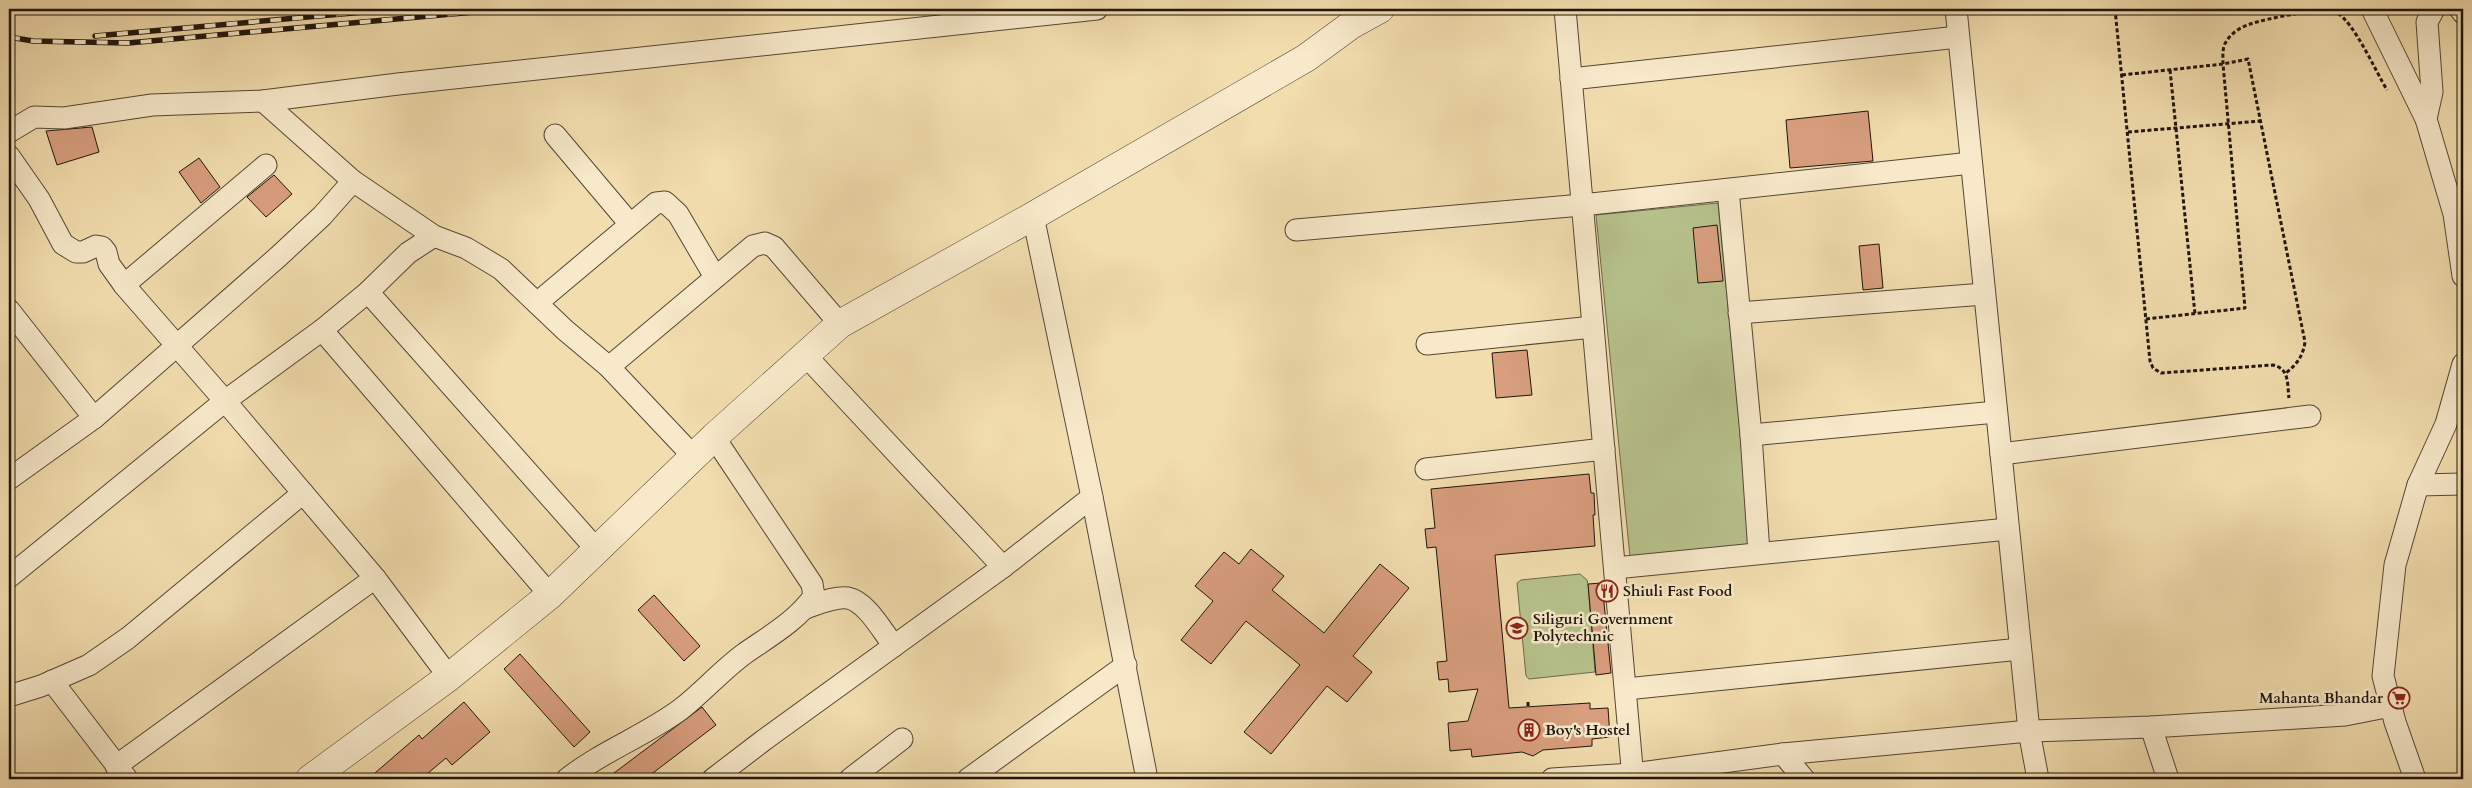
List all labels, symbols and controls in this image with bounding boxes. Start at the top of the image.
restaurant icon: Shiuli Fast Food [1595,579,1619,603]
place label: Shiuli Fast Food [1623,581,1733,601]
place label: Siliguri Government Polytechnic [1533,609,1674,646]
school or university icon: Siliguri Government Polytechnic [1505,616,1529,640]
supermarket icon: Mahanta Bhandar [2387,686,2411,710]
place label: Mahanta Bhandar [2259,688,2384,708]
building icon: Boy's Hostel [1517,718,1541,742]
place label: Boy's Hostel [1545,720,1631,740]

